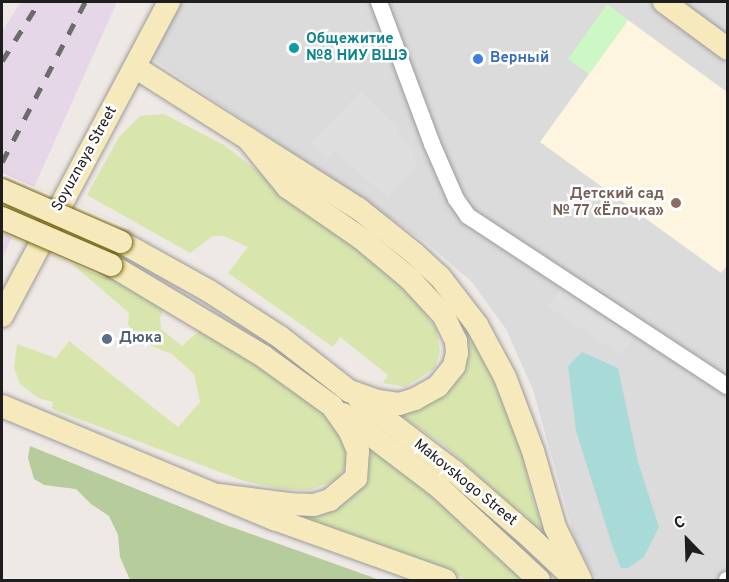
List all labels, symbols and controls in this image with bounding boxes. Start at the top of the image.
place label: Общежитие №8 НИУ ВШЭ [306,30,408,65]
marker: Общежитие №8 НИУ ВШЭ [287,41,301,55]
place label: Верный [490,50,549,68]
marker: Верный [471,52,485,66]
street label: Soyuznaya Street [49,103,121,215]
place label: Детский сад № 77 «Ёлочка» [553,185,664,220]
marker: Детский сад № 77 «Ёлочка» [669,196,683,210]
place label: Дюка [119,330,162,348]
marker: Дюка [100,332,114,346]
street label: Makovskogo Street [410,436,520,530]
north arrow [657,510,717,570]
text: С [671,512,689,535]

